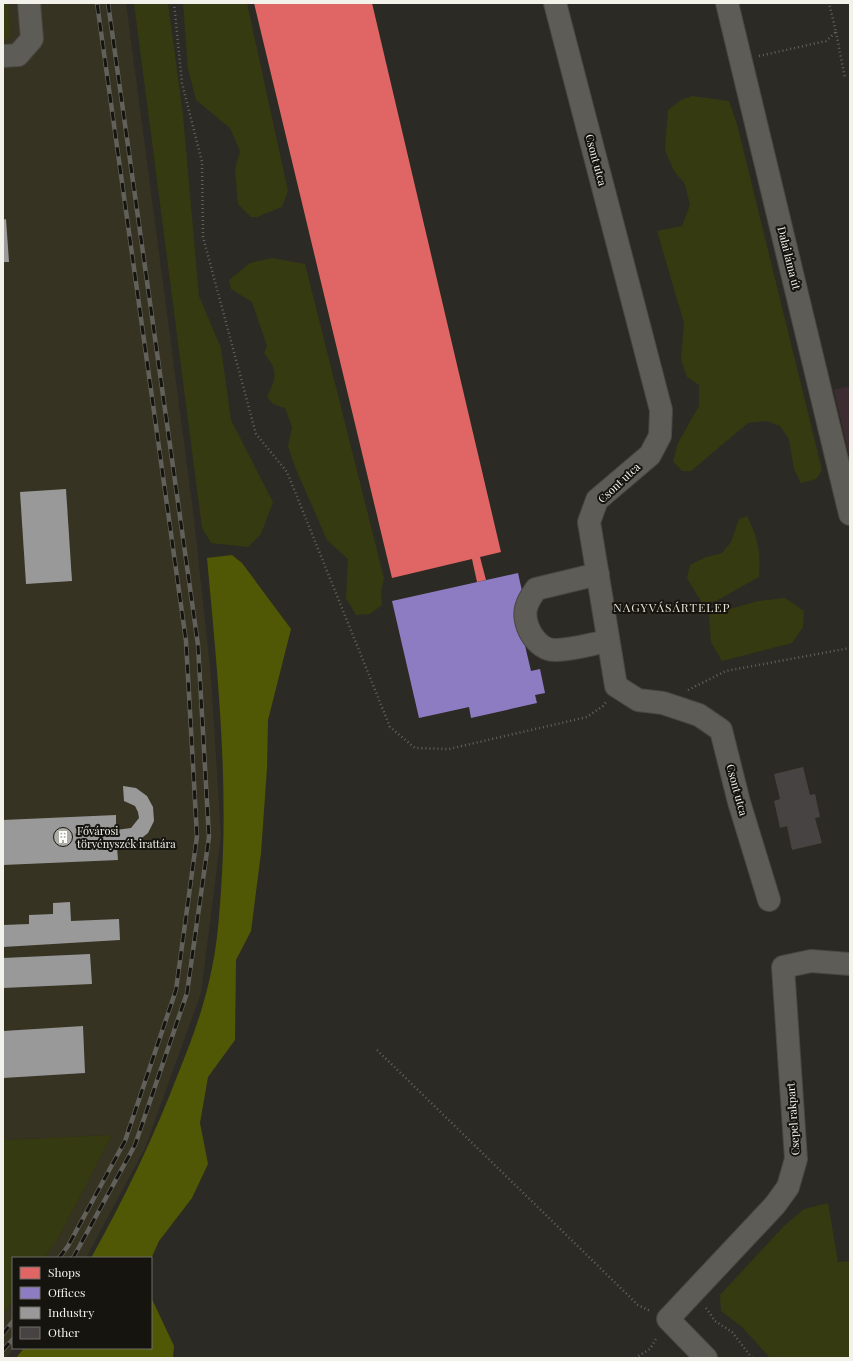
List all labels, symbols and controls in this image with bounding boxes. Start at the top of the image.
street label: Csont utca [582,133,611,188]
street label: Dalai láma út [774,225,805,291]
street label: Csont utca [594,459,643,506]
district label: NAGYVÁSÁRTELEP [613,599,731,615]
street label: Csont utca [723,763,752,818]
place label: Fővárosi törvényszék irattára [77,823,176,851]
building icon: Fővárosi törvényszék irattára [52,826,74,848]
street label: Csepel rakpart [782,1082,803,1156]
legend [12,1257,152,1349]
text: Shops [48,1264,80,1280]
text: Offices [48,1284,85,1300]
text: Industry [48,1304,94,1320]
text: Other [48,1324,80,1340]

